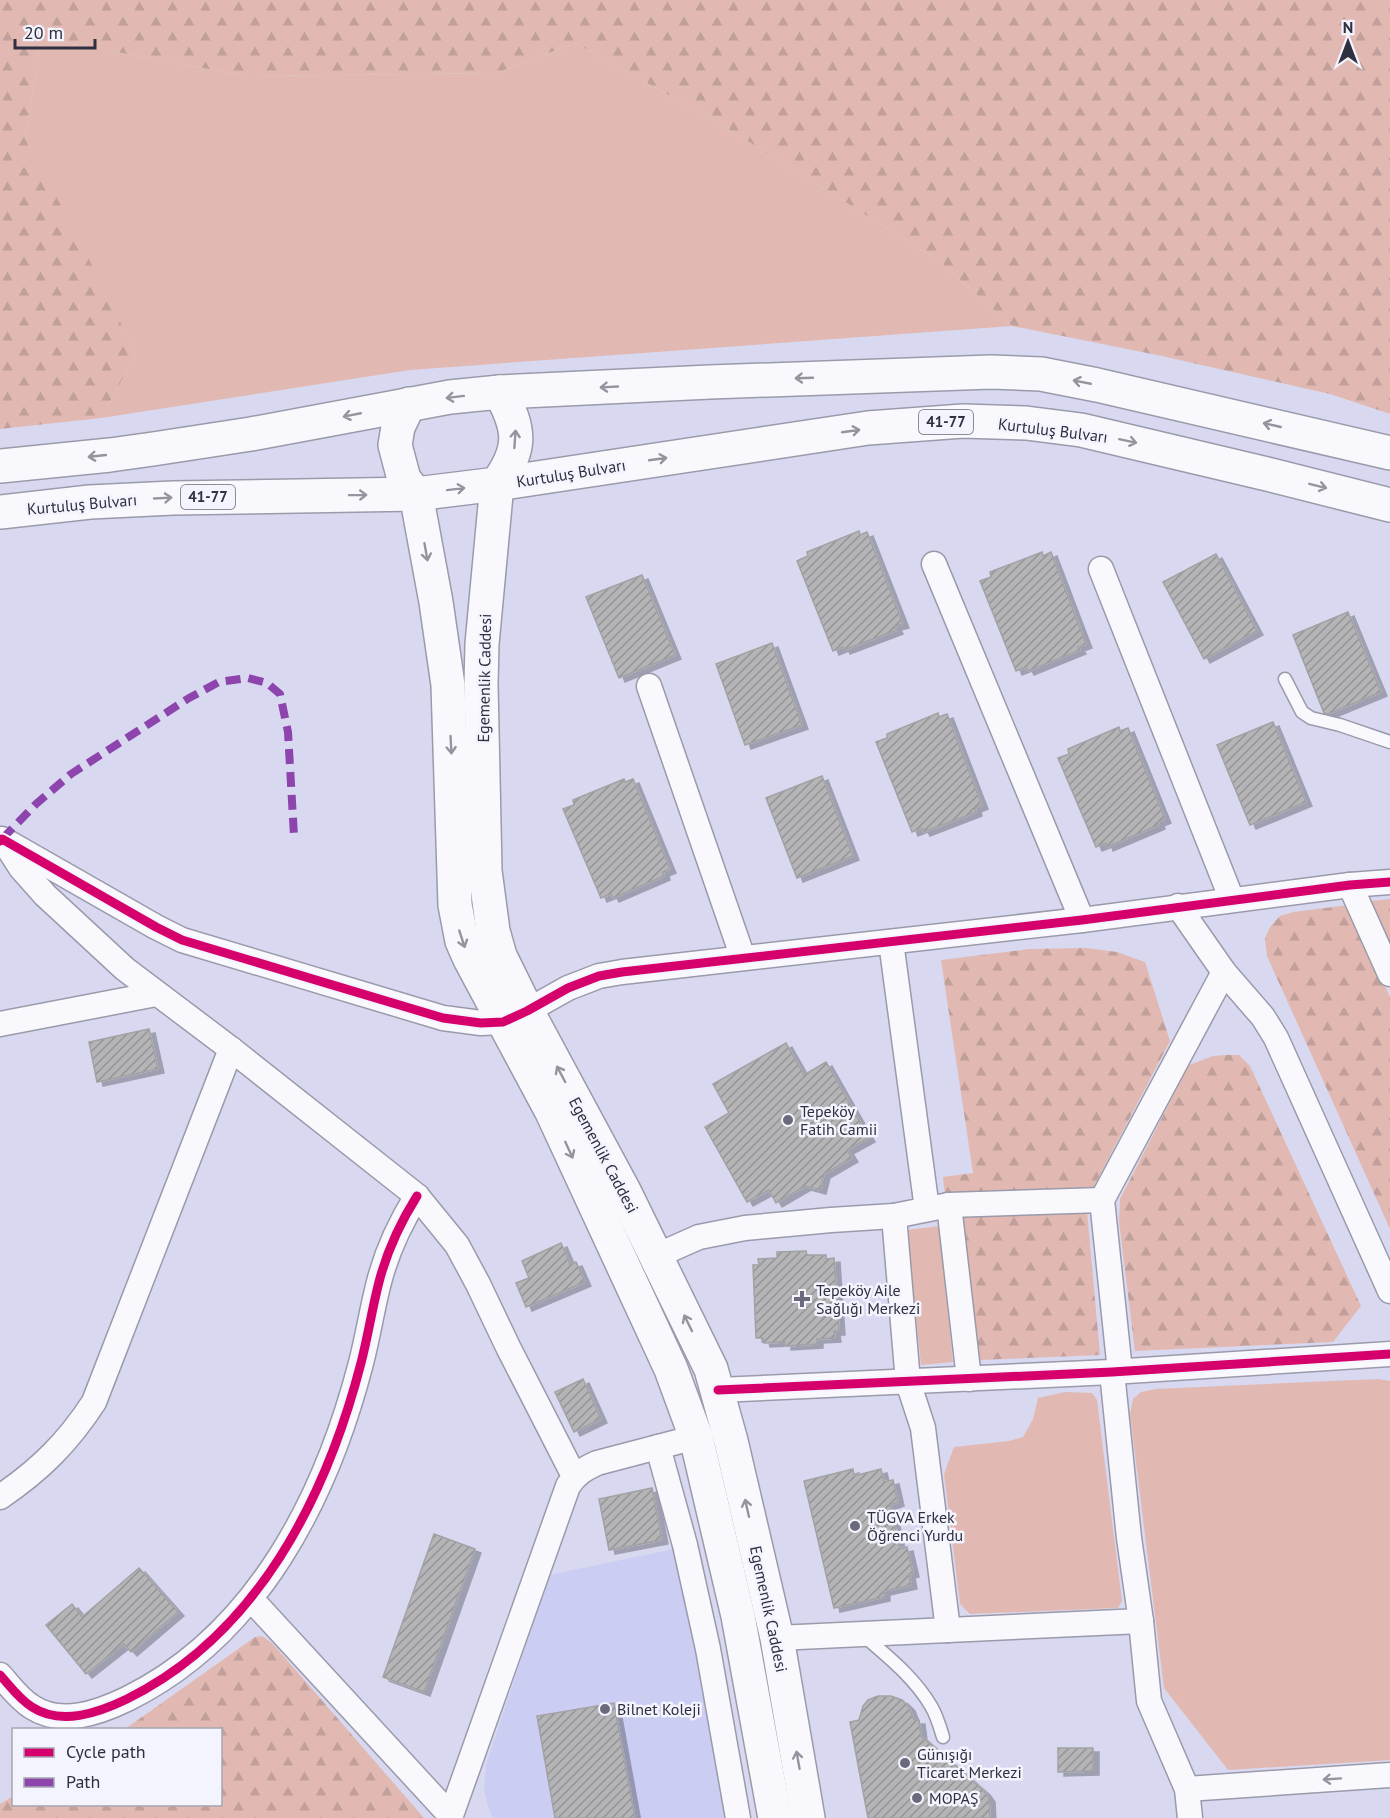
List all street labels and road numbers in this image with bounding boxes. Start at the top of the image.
road number: 41-77 [919,410,973,434]
street label: Kurtuluş Bulvarı [997,413,1109,447]
street label: Kurtuluş Bulvarı [515,455,627,491]
road number: 41-77 [181,485,235,509]
street label: Kurtuluş Bulvarı [26,489,138,519]
street label: Egemenlik Caddesi [473,613,495,743]
street label: Egemenlik Caddesi [565,1093,643,1217]
street label: Egemenlik Caddesi [746,1544,792,1674]

